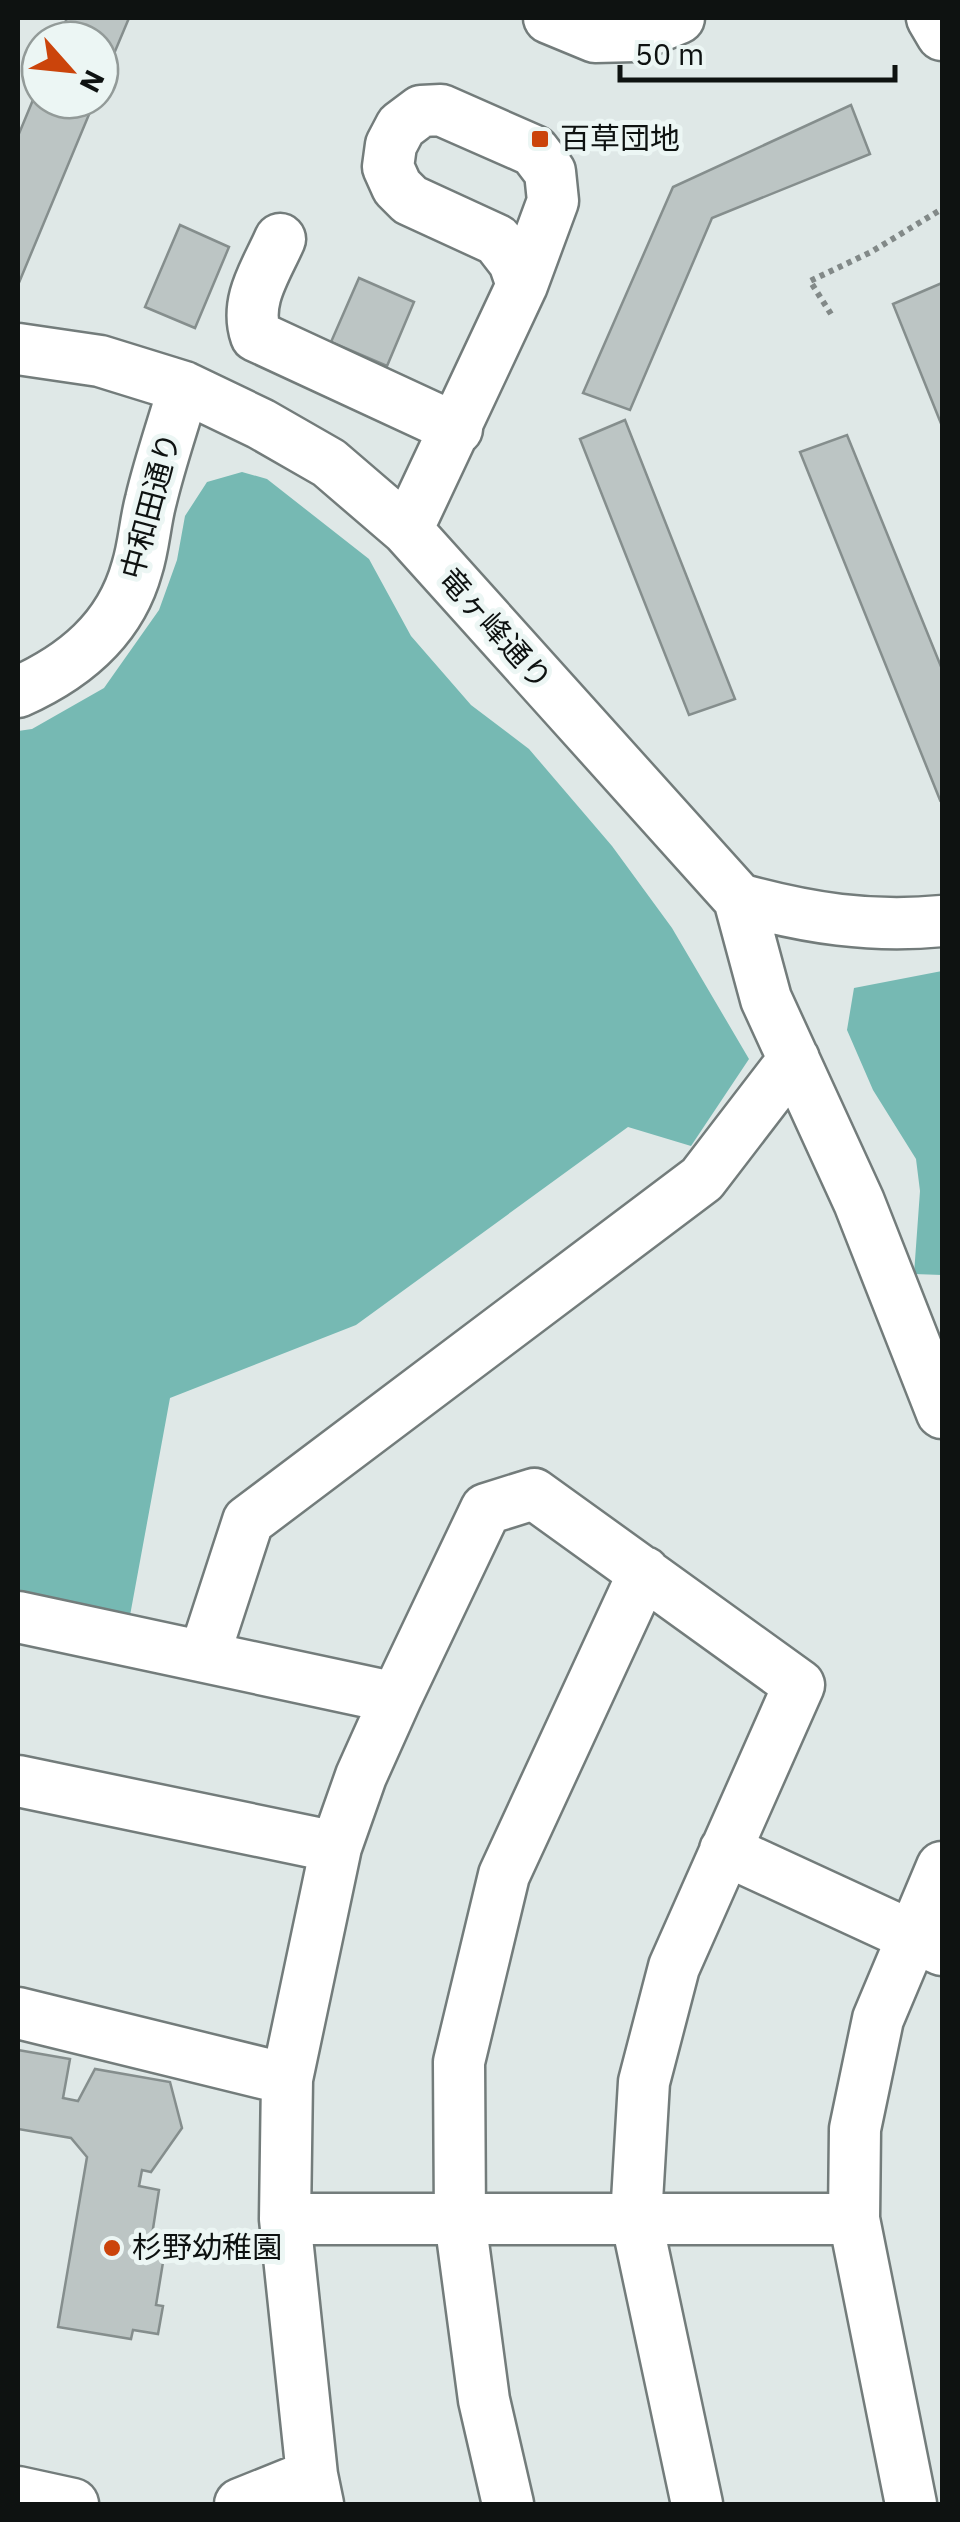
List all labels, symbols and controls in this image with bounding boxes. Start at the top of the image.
north arrow [20,20,120,120]
scale bar [620,20,895,82]
text: 50 m [635,34,704,73]
text: N [72,64,114,99]
place label: 百草団地 [560,118,680,157]
marker: 百草団地 [529,128,551,150]
street label: 中和田通り [111,428,188,583]
street label: 竜ヶ峰通り [431,559,561,697]
place label: 杉野幼稚園 [132,2227,282,2266]
marker: 杉野幼稚園 [101,2237,123,2259]

